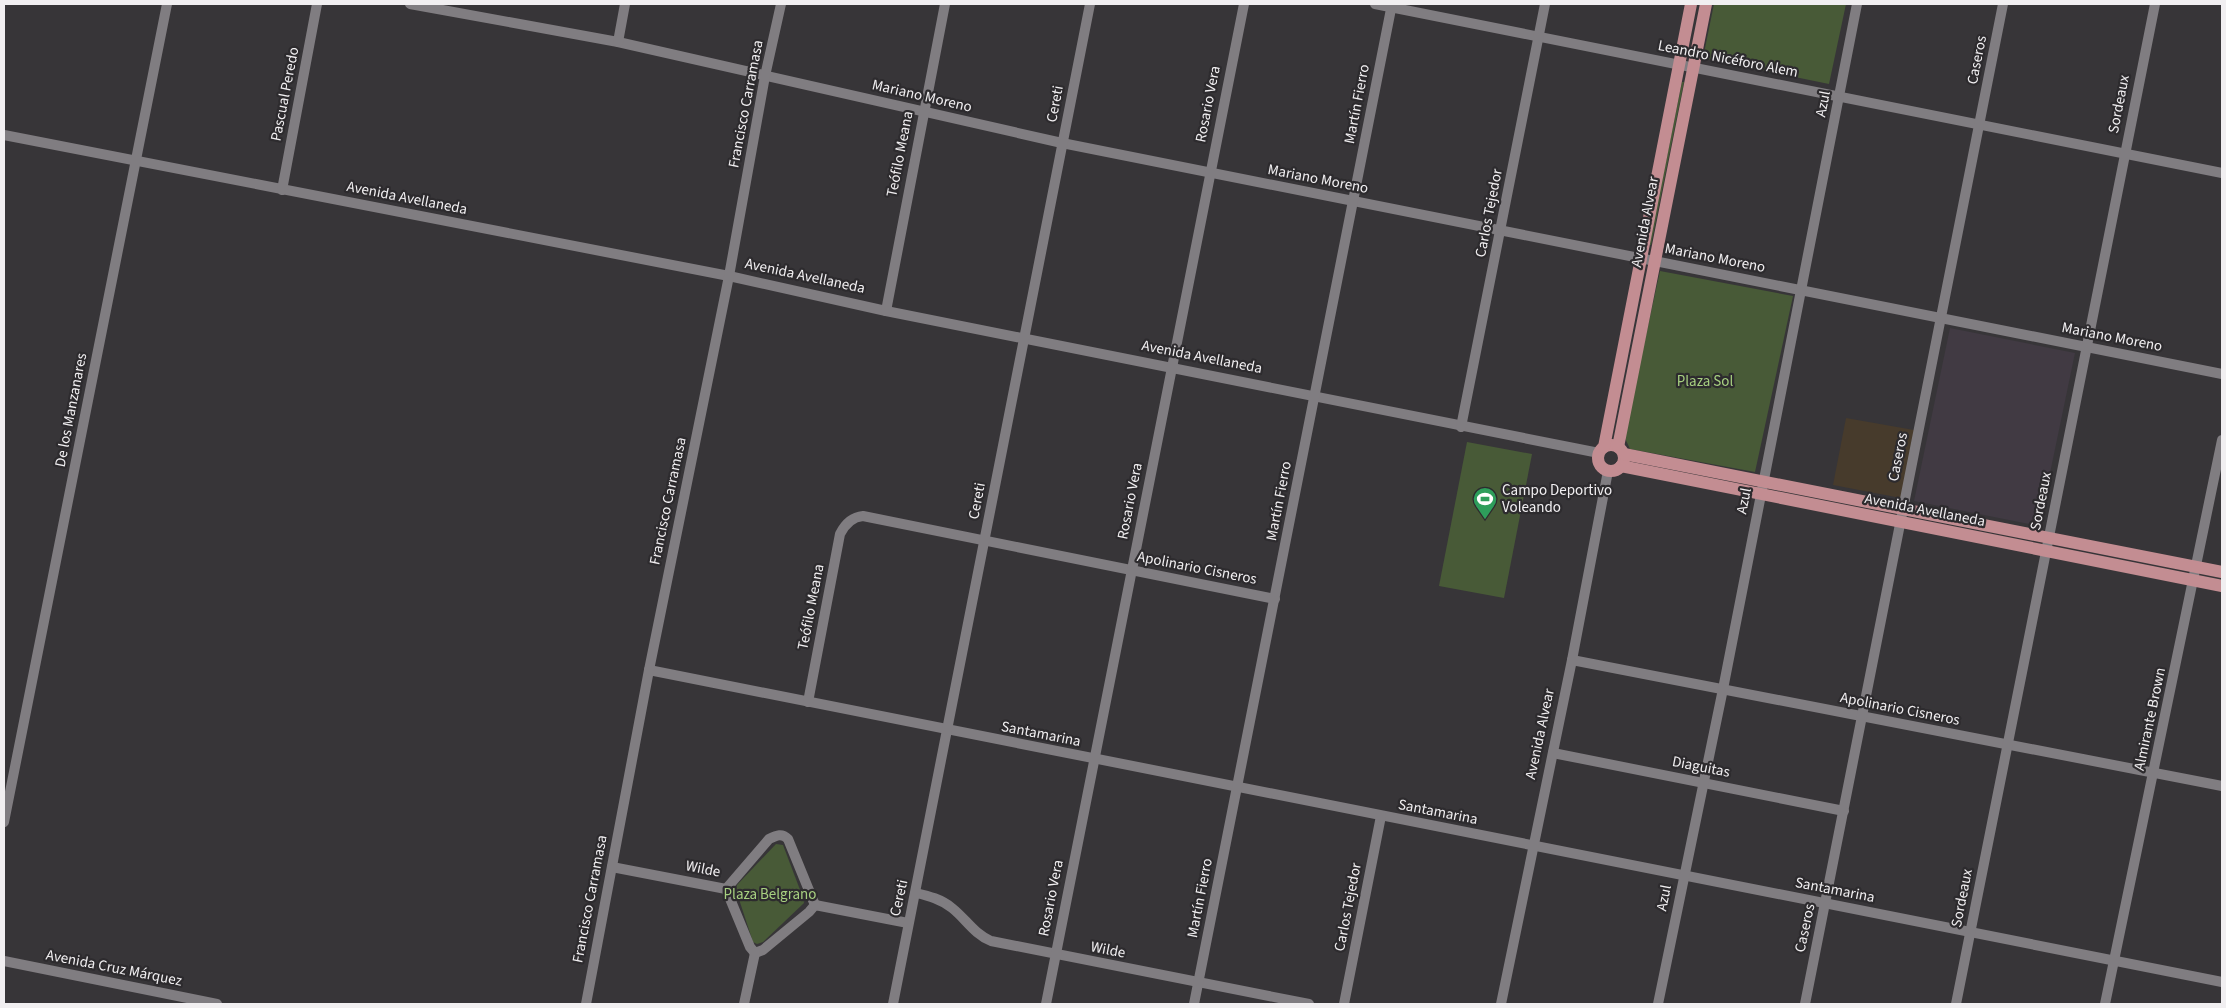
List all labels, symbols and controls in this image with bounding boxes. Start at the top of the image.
street label: Caseros [1962,34,1992,86]
street label: Leandro Nicéforo Alem [1656,35,1800,83]
street label: Francisco Carramasa [723,38,769,170]
street label: Pascual Peredo [266,45,304,143]
street label: Martín Fierro [1339,62,1375,146]
street label: Rosario Vera [1190,64,1226,144]
street label: Sordeaux [2103,73,2135,135]
street label: Mariano Moreno [870,74,974,118]
street label: Cereti [1041,84,1069,124]
street label: Azul [1810,89,1836,119]
street label: Teófilo Meana [881,109,919,199]
street label: Mariano Moreno [1266,159,1370,199]
street label: Carlos Tejedor [1470,166,1508,259]
street label: Avenida Alvear [1626,174,1664,269]
street label: Avenida Avellaneda [345,176,469,220]
street label: Mariano Moreno [1663,238,1767,278]
street label: Avenida Avellaneda [743,253,867,299]
street label: Mariano Moreno [2060,317,2164,357]
street label: Avenida Avellaneda [1140,335,1264,379]
street label: De los Manzanares [50,351,92,469]
park label: Plaza Sol [1677,371,1733,392]
street label: Caseros [1883,431,1913,483]
street label: Francisco Carramasa [644,435,692,567]
street label: Martín Fierro [1261,459,1297,543]
street label: Rosario Vera [1112,461,1148,541]
street label: Sordeaux [2025,470,2057,532]
place label: Campo Deportivo Voleando [1502,480,1612,518]
street label: Cereti [963,481,991,521]
sports icon: Campo Deportivo Voleando [1472,486,1498,520]
street label: Azul [1731,486,1757,516]
street label: Avenida Avellaneda [1863,488,1987,532]
street label: Apolinario Cisneros [1135,546,1259,590]
street label: Teófilo Meana [792,562,830,652]
street label: Almirante Brown [2129,665,2171,773]
street label: Avenida Alvear [1520,686,1560,781]
street label: Apolinario Cisneros [1838,687,1962,731]
street label: Santamarina [999,716,1083,752]
street label: Diaguitas [1670,751,1732,783]
street label: Santamarina [1396,794,1480,830]
street label: Francisco Carramasa [567,833,613,965]
street label: Wilde [684,855,722,883]
street label: Martín Fierro [1182,856,1218,940]
street label: Rosario Vera [1033,858,1069,938]
street label: Carlos Tejedor [1329,860,1367,953]
street label: Sordeaux [1946,867,1978,929]
street label: Santamarina [1793,872,1877,908]
street label: Cereti [885,878,913,918]
street label: Azul [1651,883,1677,913]
park label: Plaza Belgrano [724,884,816,905]
street label: Caseros [1790,902,1820,954]
street label: Wilde [1089,936,1127,964]
street label: Avenida Cruz Márquez [44,944,184,992]

